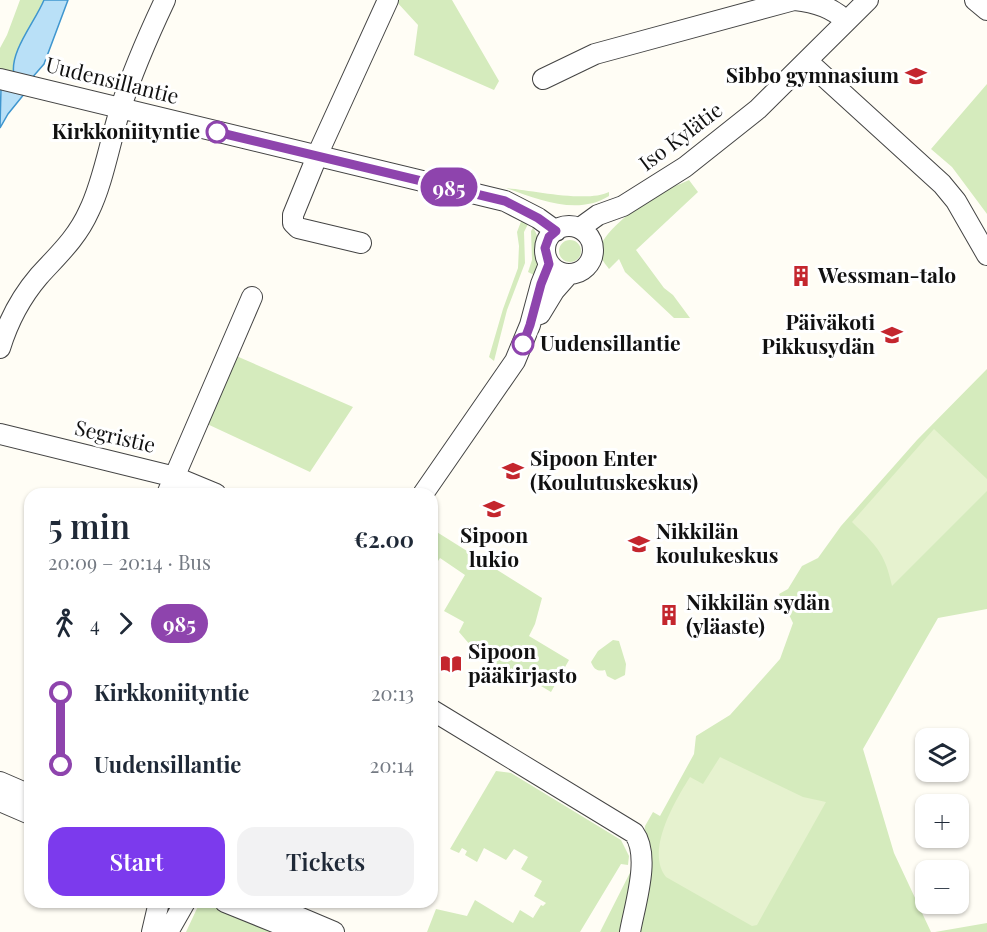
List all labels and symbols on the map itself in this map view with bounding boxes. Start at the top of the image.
street label: Uudensillantie [43,49,182,109]
place label: Sibbo gymnasium [726,60,899,88]
school or university icon: Sibbo gymnasium [904,64,928,88]
street label: Iso Kylätie [632,95,727,176]
place label: Kirkkoniityntie [52,116,200,144]
marker: Kirkkoniityntie [206,121,228,143]
line badge: 985 [414,168,484,207]
place label: Wessman-talo [817,260,956,288]
building icon: Wessman-talo [789,264,813,288]
place label: Päiväkoti Pikkusydän [762,307,875,359]
school or university icon: Päiväkoti Pikkusydän [880,323,904,347]
place label: Uudensillantie [540,328,681,356]
marker: Uudensillantie [512,333,534,355]
street label: Segristie [72,412,159,458]
place label: Sipoon Enter (Koulutuskeskus) [530,443,698,495]
school or university icon: Sipoon Enter (Koulutuskeskus) [501,459,525,483]
school or university icon: Sipoon lukio [482,497,506,521]
place label: Nikkilän koulukeskus [656,516,778,568]
place label: Sipoon lukio [460,520,528,572]
school or university icon: Nikkilän koulukeskus [627,532,651,556]
place label: Nikkilän sydän (yläaste) [686,587,830,639]
building icon: Nikkilän sydän (yläaste) [657,603,681,627]
place label: Sipoon pääkirjasto [468,636,577,688]
library icon: Sipoon pääkirjasto [439,652,463,676]

